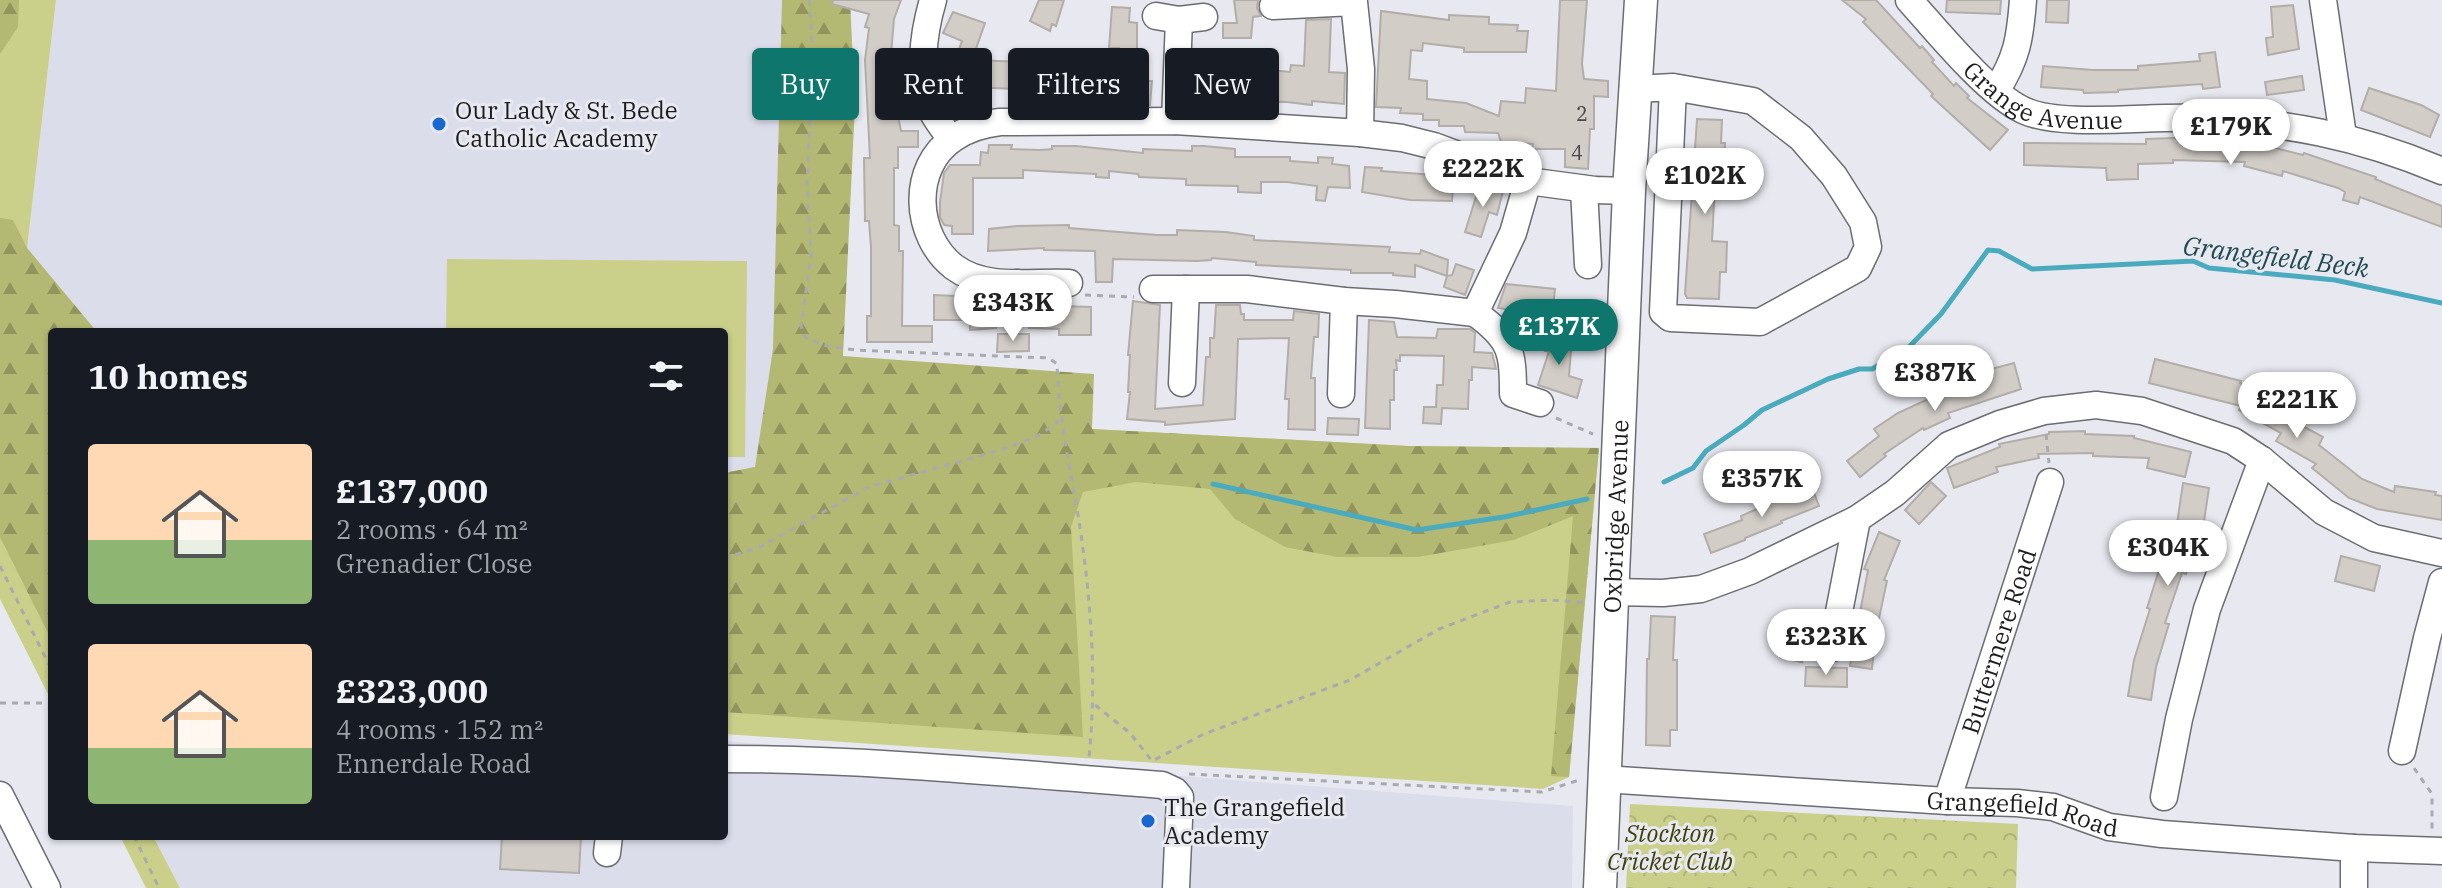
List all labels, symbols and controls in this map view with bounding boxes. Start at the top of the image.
chip: Buy [752,48,859,120]
chip: Rent [875,48,992,120]
chip: Filters [1008,48,1149,120]
chip: New [1165,48,1279,120]
street label: Grange Avenue [1957,54,2123,136]
place label: Our Lady & St. Bede Catholic Academy [455,94,678,154]
pin: £179K [2175,99,2287,167]
house number: 2 [1576,100,1588,127]
text: £179K [2190,108,2272,142]
marker: Our Lady & St. Bede Catholic Academy [430,115,448,133]
house number: 4 [1571,139,1583,166]
pin: £222K [1427,141,1539,209]
pin: £102K [1649,148,1761,216]
text: £222K [1442,150,1524,184]
text: £102K [1664,157,1746,191]
water label: Grangefield Beck [2181,228,2371,284]
pin: £343K [957,275,1069,343]
text: £343K [972,284,1054,318]
pin: £137K [1503,299,1615,367]
text: £137K [1518,308,1600,342]
pin: £387K [1879,345,1991,413]
text: 10 homes [88,354,248,398]
icon: filters [644,354,688,398]
text: £387K [1894,354,1976,388]
pin: £221K [2241,372,2353,440]
text: £221K [2256,381,2338,415]
street label: Oxbridge Avenue [1595,419,1635,614]
pin: £357K [1706,451,1818,519]
text: £357K [1721,460,1803,494]
text: £137,000 [336,468,488,512]
icon: home [152,476,248,572]
text: 2 rooms · 64 m² [336,512,528,546]
pin: £304K [2112,520,2224,588]
text: £304K [2127,529,2209,563]
street label: Buttermere Road [1954,544,2044,738]
text: Grenadier Close [336,546,532,580]
pin: £323K [1770,609,1882,677]
text: £323K [1785,618,1867,652]
text: £323,000 [336,668,488,712]
icon: home [152,676,248,772]
text: 4 rooms · 152 m² [336,712,543,746]
text: Ennerdale Road [336,746,531,780]
street label: Grangefield Road [1926,784,2120,844]
place label: The Grangefield Academy [1164,791,1345,851]
marker: The Grangefield Academy [1139,812,1157,830]
park label: Stockton Cricket Club [1607,817,1733,877]

